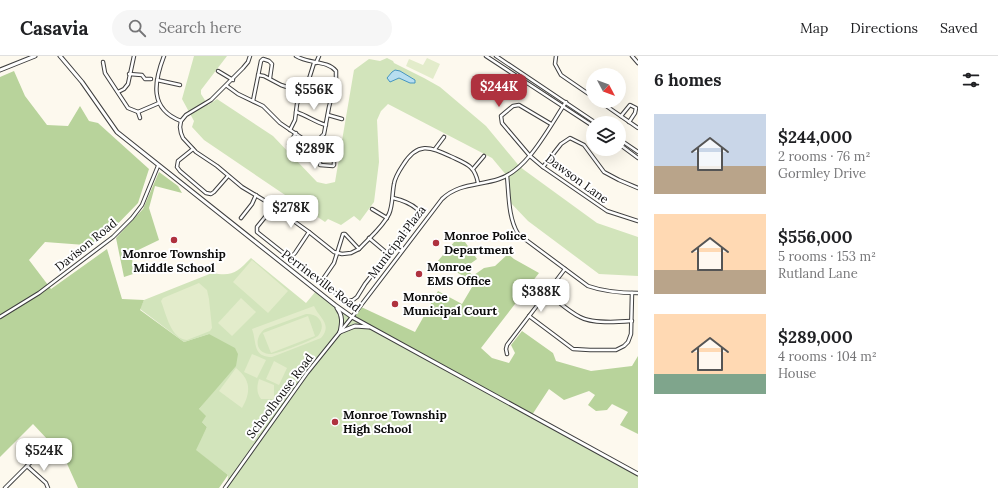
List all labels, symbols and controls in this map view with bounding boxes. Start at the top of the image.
search box [112,10,392,46]
text: Casavia [20,16,88,40]
icon: search [126,17,148,39]
text: Search here [158,18,242,37]
text: Map [800,19,828,37]
text: Directions [850,19,918,37]
text: Saved [940,19,978,37]
north arrow [586,68,626,108]
map controls [586,68,626,156]
text: 6 homes [654,69,721,91]
icon: filters [960,69,982,91]
pin: $244K [471,74,527,108]
pin: $556K [286,77,342,111]
text: $244K [480,78,518,95]
text: $556K [295,81,333,98]
button: layers [586,116,626,156]
text: $244,000 [778,126,852,148]
icon: home [686,130,734,178]
pin: $289K [287,136,343,170]
text: $289K [296,140,334,157]
text: 2 rooms · 76 m² [778,148,870,165]
street label: Dawson Lane [543,151,612,207]
text: Gormley Drive [778,165,866,182]
pin: $278K [263,195,319,229]
text: $278K [272,199,310,216]
street label: Municipal Plaza [364,202,429,281]
street label: Davison Road [52,215,120,274]
text: $556,000 [778,226,853,248]
place label: Monroe Police Department [444,228,527,257]
icon: home [686,230,734,278]
marker: Monroe Township Middle School [169,235,179,245]
marker: Monroe Police Department [431,238,441,248]
place label: Monroe Township Middle School [122,246,226,275]
street label: Perrineville Road [279,246,364,315]
text: 5 rooms · 153 m² [778,248,876,265]
place label: Monroe EMS Office [427,259,491,288]
text: Rutland Lane [778,265,858,282]
marker: Monroe EMS Office [414,269,424,279]
pin: $388K [513,279,569,313]
text: $388K [521,283,561,300]
place label: Monroe Municipal Court [403,289,498,318]
marker: Monroe Municipal Court [390,299,400,309]
text: $289,000 [778,326,853,348]
icon: home [686,330,734,378]
text: 4 rooms · 104 m² [778,348,877,365]
street label: Schoolhouse Road [243,350,316,441]
text: House [778,365,816,382]
place label: Monroe Township High School [343,407,447,436]
marker: Monroe Township High School [330,417,340,427]
pin: $524K [16,438,72,472]
text: $524K [25,442,63,459]

